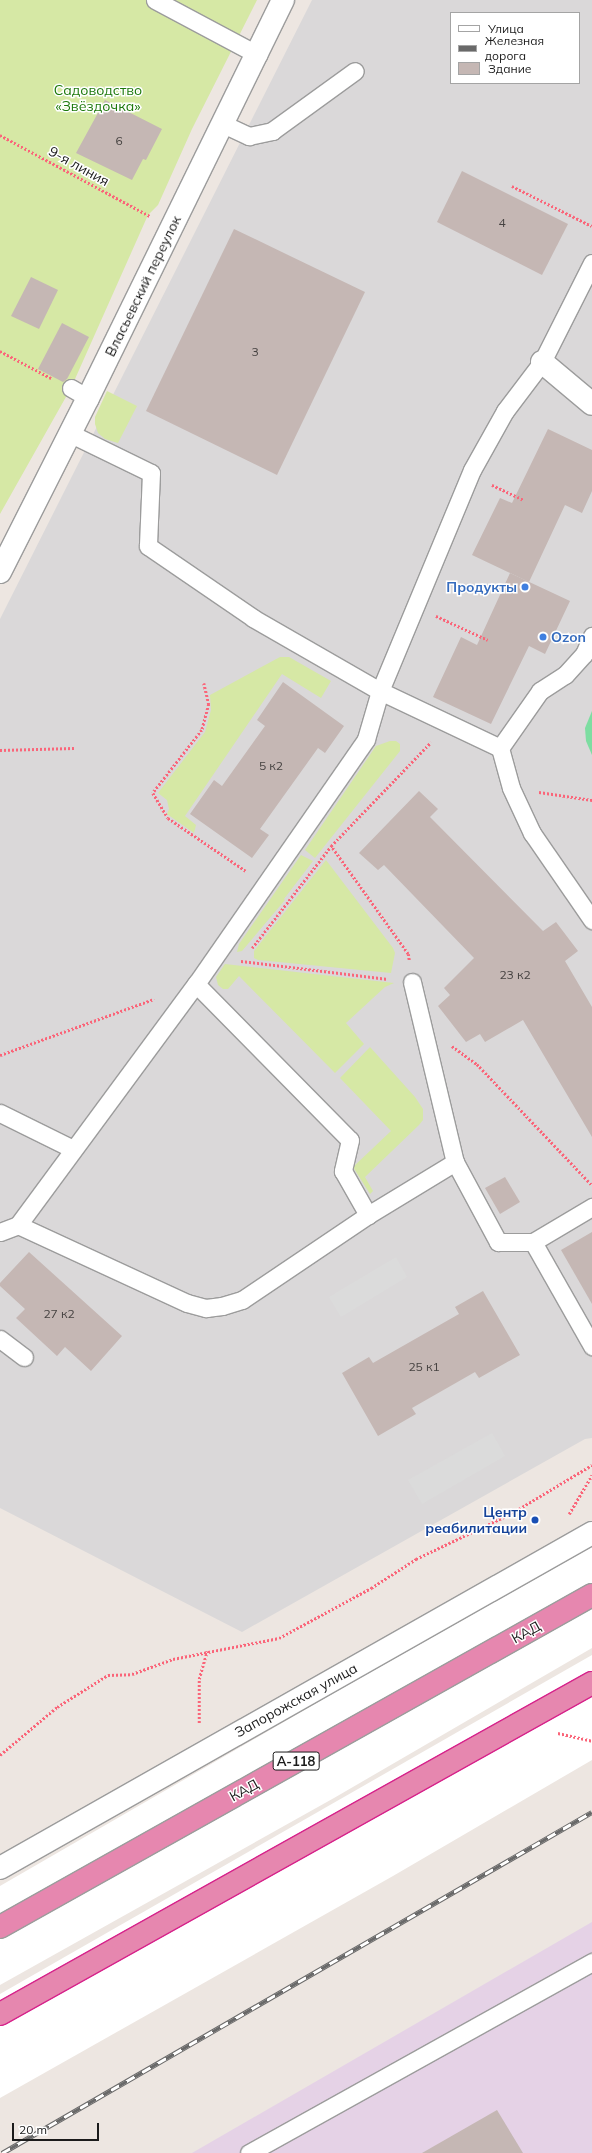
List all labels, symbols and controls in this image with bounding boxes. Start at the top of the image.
legend [450,12,580,84]
text: Улица [488,21,524,36]
text: Железная дорога [485,33,544,63]
text: Здание [488,61,531,76]
park label: Садоводство «Звёздочка» [54,82,142,114]
house number: 6 [115,134,123,148]
street label: 9-я линия [46,142,112,190]
street label: Власьевский переулок [102,213,184,359]
house number: 4 [498,216,506,230]
house number: 3 [251,345,259,359]
place label: Продукты [446,579,517,595]
marker: Продукты [520,582,530,592]
place label: Ozon [551,629,586,645]
marker: Ozon [538,632,548,642]
house number: 5 к2 [259,759,283,773]
house number: 23 к2 [499,968,531,982]
house number: 27 к2 [43,1307,75,1321]
house number: 25 к1 [408,1360,440,1374]
place label: Центр реабилитации [425,1504,527,1536]
marker: Центр реабилитации [530,1515,540,1525]
street label: КАД [509,1617,543,1647]
street label: Запорожская улица [232,1659,360,1741]
road number: А-118 [272,1750,320,1772]
street label: КАД [227,1775,261,1805]
scale bar [14,2115,101,2141]
text: 20 m [19,2122,47,2137]

